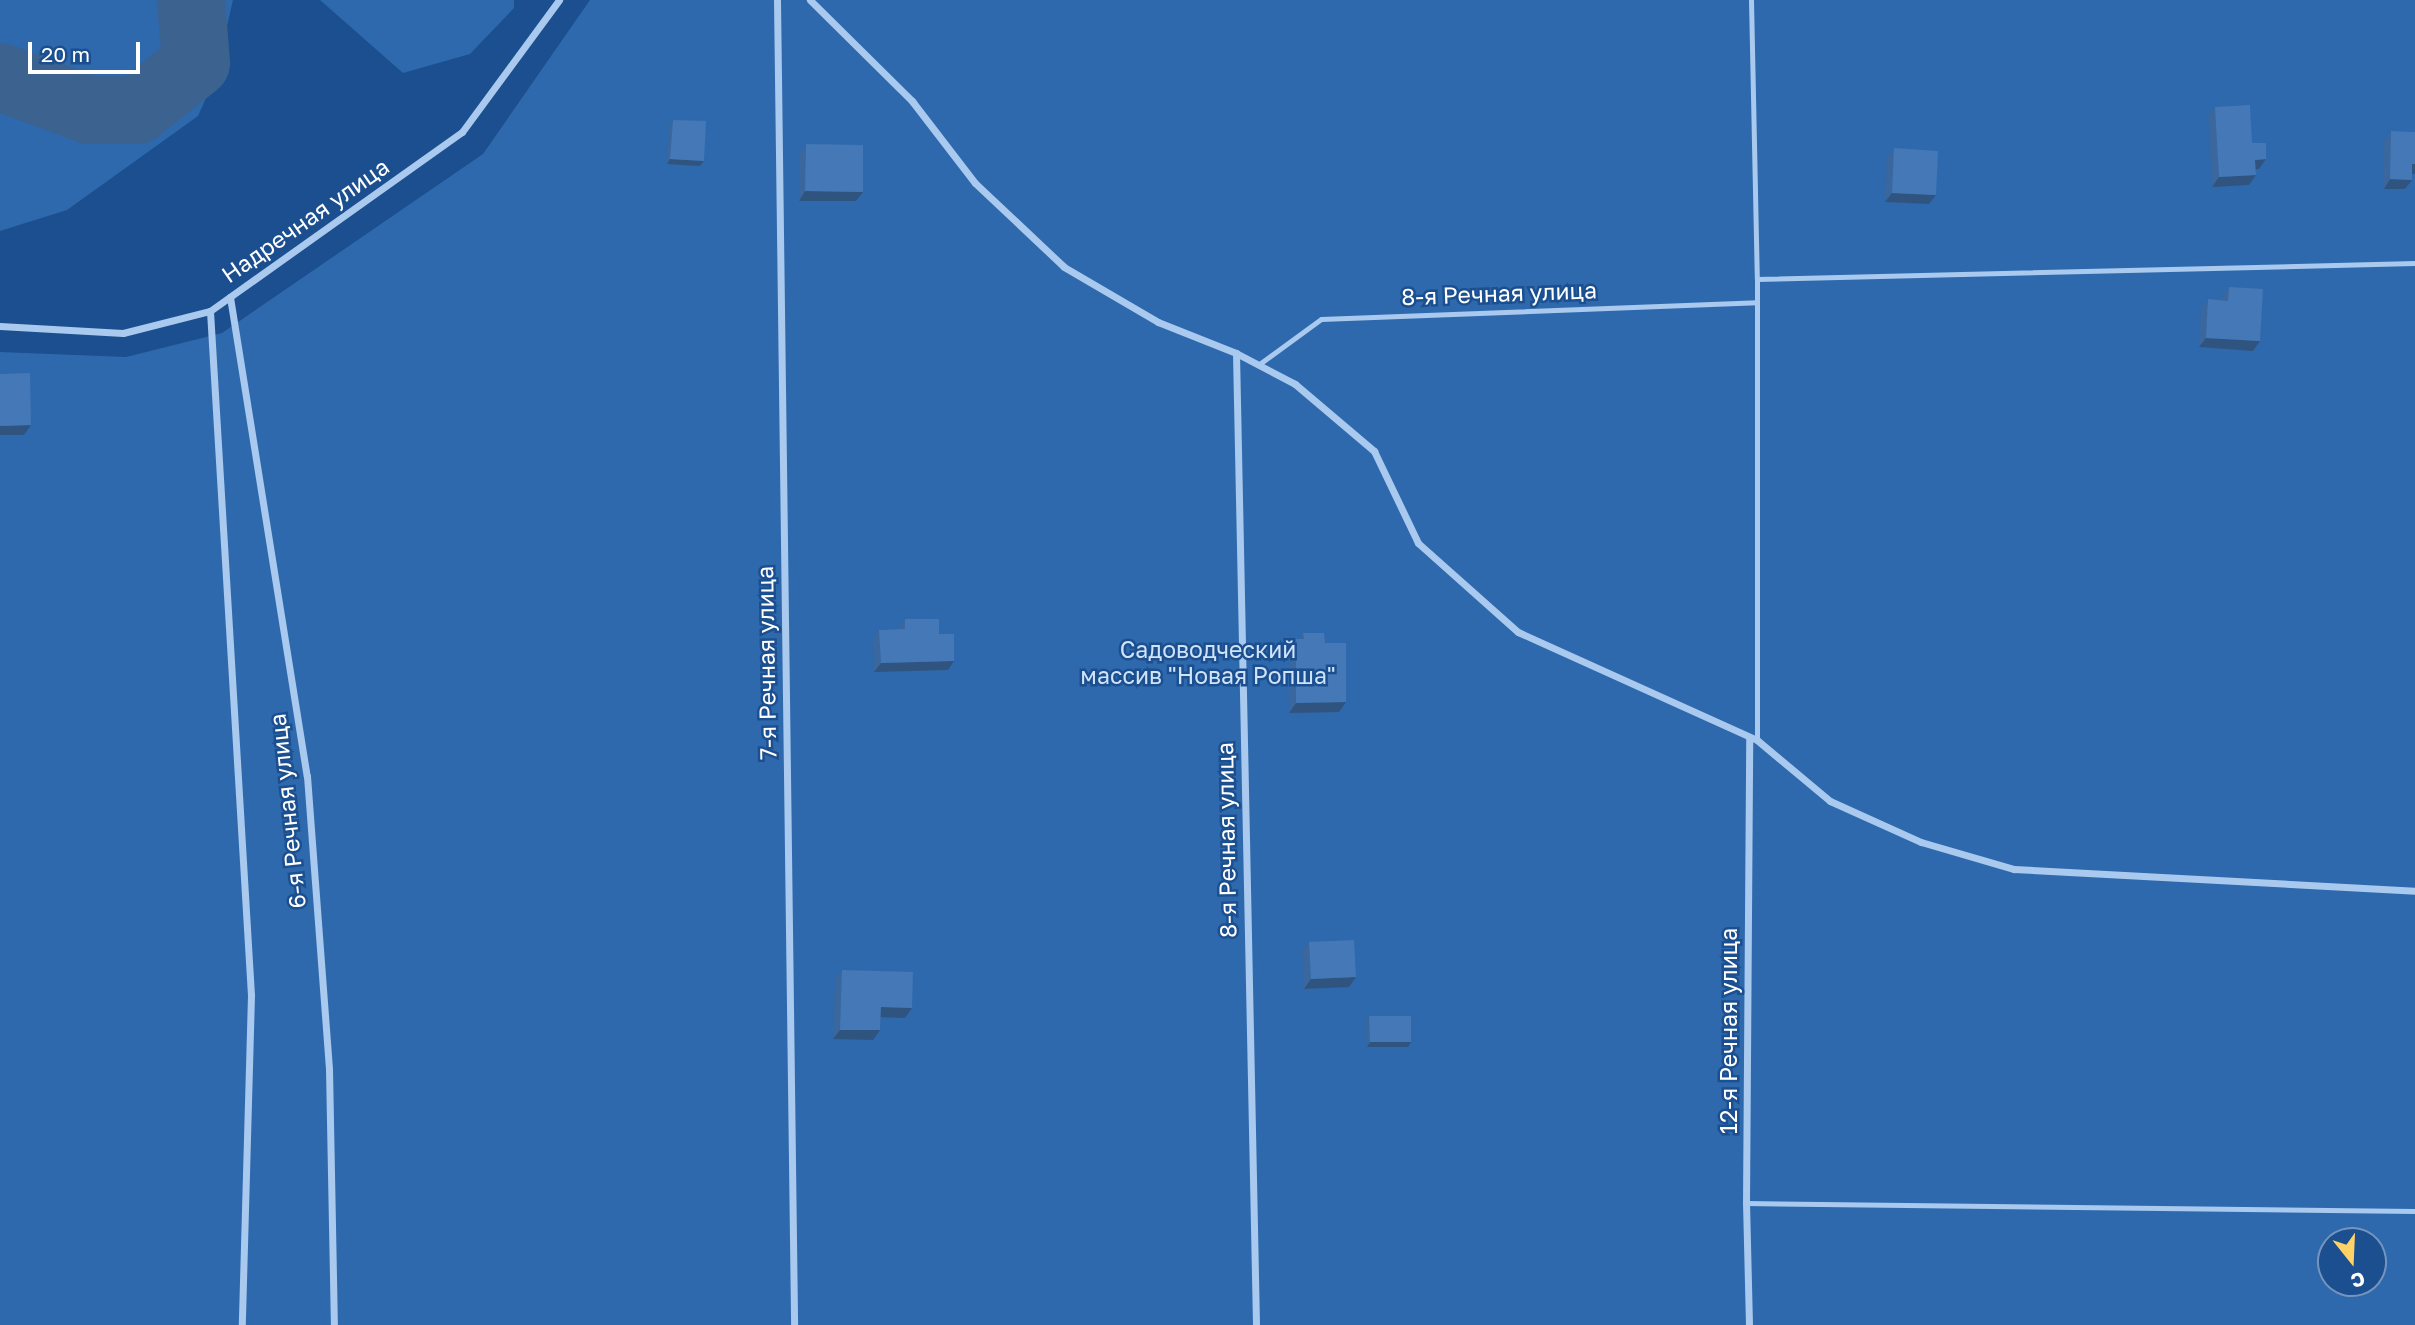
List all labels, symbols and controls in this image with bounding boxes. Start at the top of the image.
scale bar [32,28,144,72]
text: 20 m [41,41,90,67]
street label: Надречная улица [216,152,394,288]
street label: 8-я Речная улица [1401,276,1597,310]
street label: 7-я Речная улица [751,566,781,760]
park label: Садоводческий массив "Новая Ропша" [1080,635,1336,689]
street label: 6-я Речная улица [263,712,311,910]
street label: 8-я Речная улица [1210,742,1242,938]
street label: 12-я Речная улица [1714,928,1742,1134]
north arrow [2317,1227,2387,1297]
text: С [2348,1268,2368,1294]

